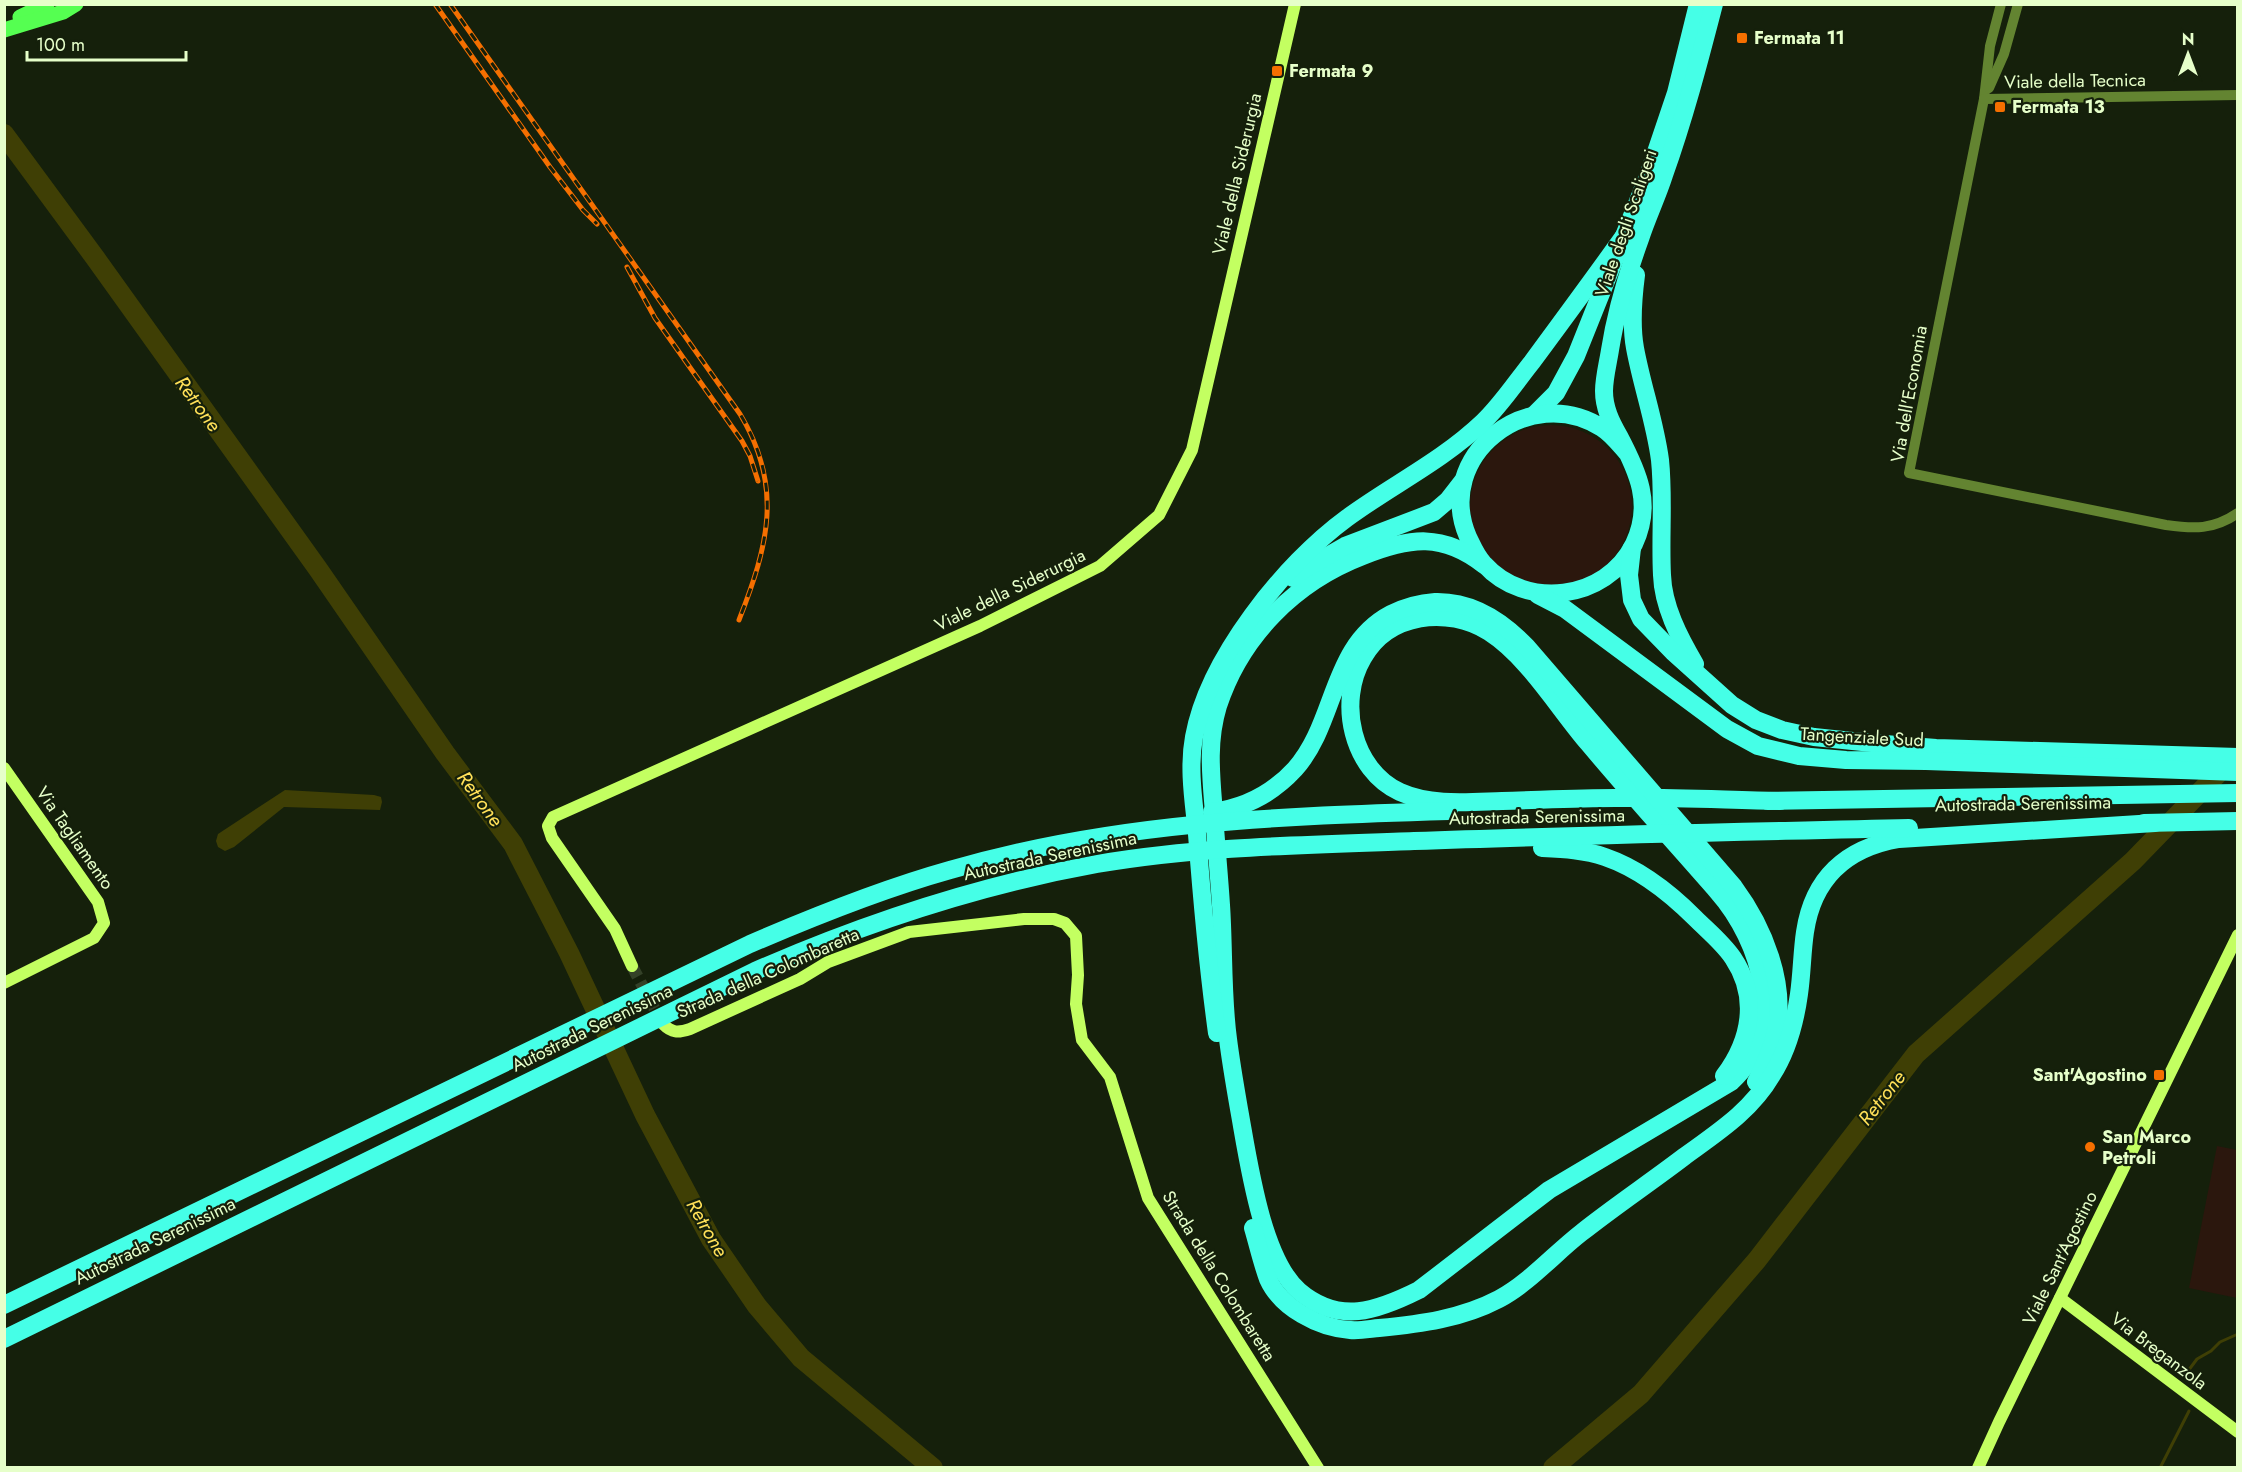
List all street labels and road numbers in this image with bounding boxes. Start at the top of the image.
street label: Viale della Tecnica [2004,67,2146,95]
street label: Viale della Siderurgia [1206,91,1268,257]
street label: Viale degli Scaligeri [1589,146,1663,300]
street label: Via dell'Economia [1884,324,1934,464]
street label: Viale della Siderurgia [930,542,1090,638]
street label: Tangenziale Sud [1800,721,1924,753]
street label: Via Tagliamento [30,781,120,895]
street label: Autostrada Serenissima [1935,789,2111,819]
street label: Autostrada Serenissima [1449,802,1625,832]
street label: Autostrada Serenissima [961,825,1139,887]
street label: Strada della Colombaretta [673,921,863,1025]
street label: Autostrada Serenissima [507,978,677,1078]
street label: Strada della Colombaretta [1156,1186,1282,1366]
street label: Viale Sant'Agostino [2016,1186,2104,1329]
street label: Autostrada Serenissima [70,1191,240,1291]
street label: Via Breganzola [2105,1306,2213,1396]

